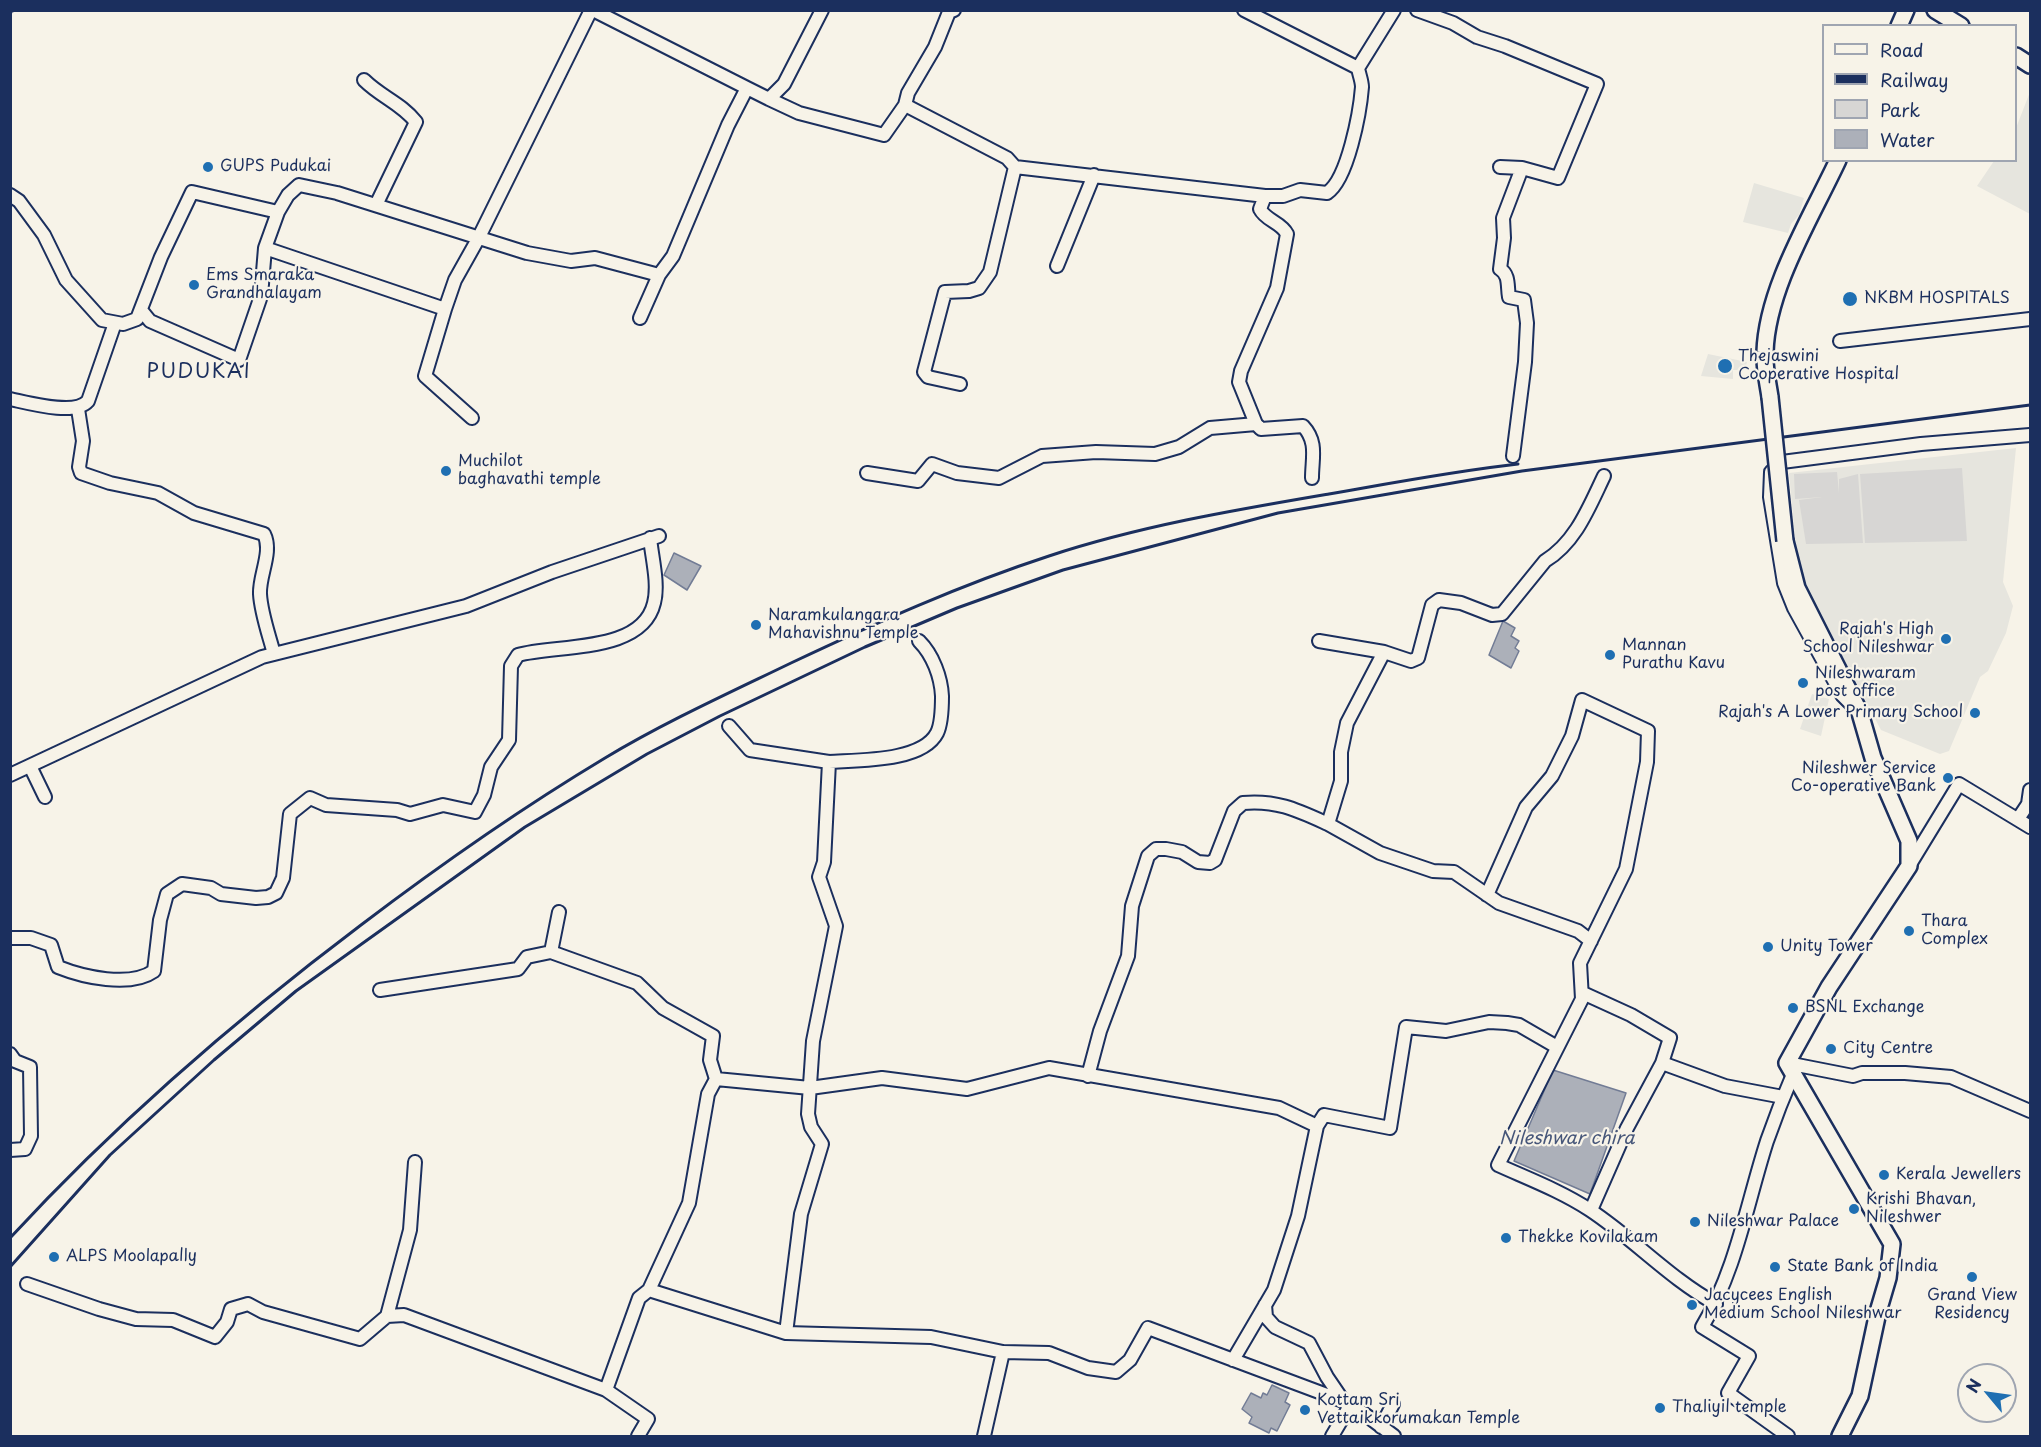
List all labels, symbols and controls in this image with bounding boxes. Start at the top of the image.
legend [1822,24,2017,162]
text: Road [1880,36,1924,63]
text: Railway [1880,66,1948,93]
text: Park [1880,96,1920,123]
text: Water [1880,126,1934,153]
place label: GUPS Pudukai [220,157,331,177]
marker: GUPS Pudukai [201,160,215,174]
place label: Ems Smaraka Grandhalayam [206,266,322,304]
marker: Ems Smaraka Grandhalayam [187,278,201,292]
place label: NKBM HOSPITALS [1864,289,2010,309]
marker: NKBM HOSPITALS [1841,290,1859,308]
place label: Thejaswini Cooperative Hospital [1738,347,1899,385]
marker: Thejaswini Cooperative Hospital [1716,357,1734,375]
district label: PUDUKAI [147,360,251,384]
place label: Muchilot baghavathi temple [458,452,601,490]
marker: Muchilot baghavathi temple [439,464,453,478]
place label: Naramkulangara Mahavishnu Temple [768,606,919,644]
marker: Naramkulangara Mahavishnu Temple [749,618,763,632]
place label: Rajah's High School Nileshwar [1803,620,1934,658]
marker: Rajah's High School Nileshwar [1939,632,1953,646]
place label: Mannan Purathu Kavu [1622,636,1725,674]
marker: Mannan Purathu Kavu [1603,648,1617,662]
place label: Nileshwaram post office [1815,664,1916,702]
marker: Nileshwaram post office [1796,676,1810,690]
place label: Rajah's A Lower Primary School [1718,703,1963,723]
marker: Rajah's A Lower Primary School [1968,706,1982,720]
place label: Nileshwer Service Co-operative Bank [1791,759,1936,797]
marker: Nileshwer Service Co-operative Bank [1941,771,1955,785]
place label: Thara Complex [1921,912,1988,950]
marker: Thara Complex [1902,924,1916,938]
place label: Unity Tower [1780,937,1873,957]
marker: Unity Tower [1761,940,1775,954]
place label: BSNL Exchange [1805,998,1924,1018]
marker: BSNL Exchange [1786,1001,1800,1015]
place label: City Centre [1843,1039,1933,1059]
marker: City Centre [1824,1042,1838,1056]
water label: Nileshwar chira [1499,1128,1635,1150]
place label: Kerala Jewellers [1896,1165,2021,1185]
marker: Kerala Jewellers [1877,1168,1891,1182]
place label: Krishi Bhavan, Nileshwer [1866,1190,1976,1228]
marker: Krishi Bhavan, Nileshwer [1847,1202,1861,1216]
place label: Nileshwar Palace [1707,1212,1839,1232]
marker: Nileshwar Palace [1688,1215,1702,1229]
place label: Thekke Kovilakam [1518,1228,1658,1248]
marker: Thekke Kovilakam [1499,1231,1513,1245]
place label: ALPS Moolapally [66,1247,197,1267]
marker: ALPS Moolapally [47,1250,61,1264]
place label: State Bank of India [1787,1257,1938,1277]
marker: State Bank of India [1768,1260,1782,1274]
marker: Grand View Residency [1965,1270,1979,1284]
place label: Jacycees English Medium School Nileshwar [1704,1286,1901,1324]
place label: Grand View Residency [1927,1286,2017,1324]
marker: Jacycees English Medium School Nileshwar [1685,1298,1699,1312]
north arrow [1957,1363,2017,1423]
text: N [1959,1374,1987,1397]
place label: Kottam Sri Vettaikkorumakan Temple [1317,1391,1520,1429]
place label: Thaliyil temple [1672,1398,1787,1418]
marker: Thaliyil temple [1653,1401,1667,1415]
marker: Kottam Sri Vettaikkorumakan Temple [1298,1403,1312,1417]

